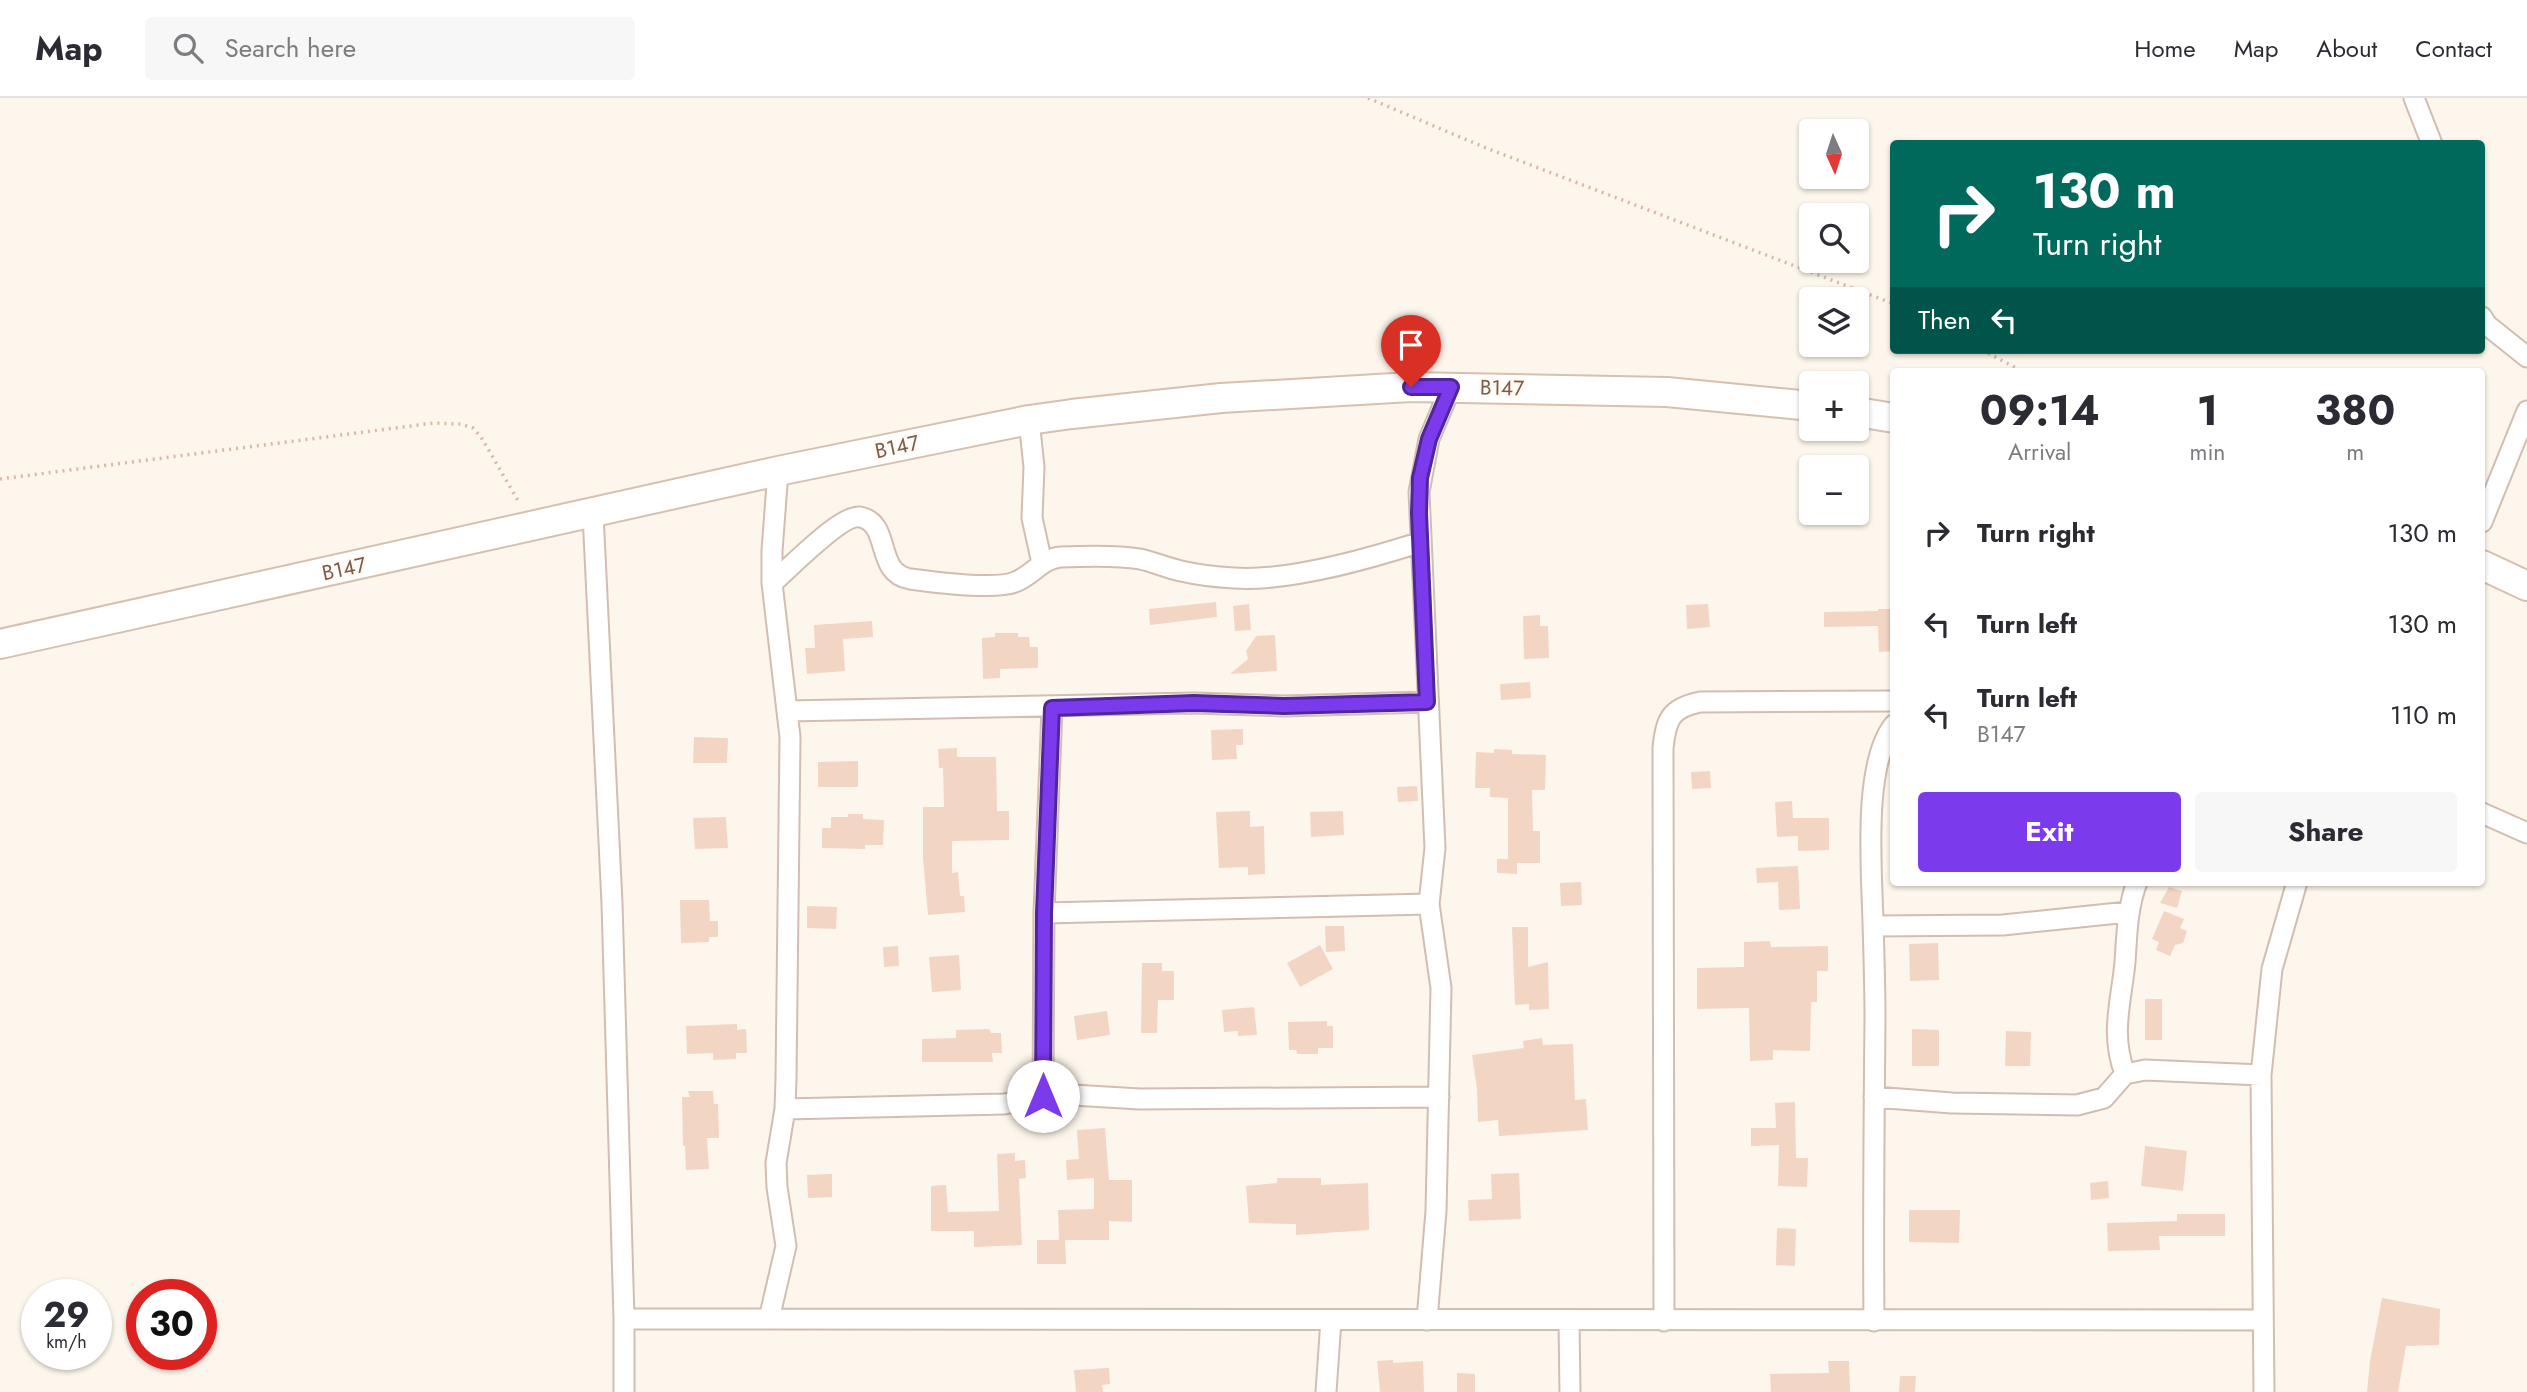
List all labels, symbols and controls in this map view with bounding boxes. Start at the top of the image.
search box [145,17,635,80]
text: Map [35,25,103,72]
icon: search [169,29,207,67]
text: Search here [225,29,356,67]
text: Home [2134,31,2196,66]
text: Map [2234,31,2278,66]
text: About [2316,31,2377,66]
text: Contact [2415,31,2492,66]
north arrow [1799,119,1869,189]
map controls [1799,119,1869,525]
text: 130 m [2033,156,2176,226]
icon: right [1918,168,2009,259]
button: search [1799,203,1869,273]
text: Turn right [2033,221,2162,267]
button: layers [1799,287,1869,357]
text: Then [1918,301,1971,339]
icon: left [1985,301,2023,339]
pin [1381,315,1441,387]
icon: arrive [1392,326,1430,364]
button: + [1799,371,1869,441]
street label: B147 [1480,373,1524,403]
text: 09:14 [1980,380,2100,441]
text: 1 [2197,380,2218,441]
text: 380 [2315,380,2395,441]
street label: B147 [872,428,922,466]
text: Arrival [2008,435,2071,469]
text: min [2189,435,2225,469]
text: m [2346,435,2364,469]
button: − [1799,455,1869,525]
icon: right [1918,514,1956,552]
text: Turn right [1977,514,2095,552]
text: 130 m [2387,514,2457,552]
street label: B147 [319,550,369,588]
icon: left [1918,605,1956,643]
text: Turn left [1977,605,2077,643]
text: 130 m [2387,605,2457,643]
text: Turn left [1977,679,2077,717]
icon: left [1918,696,1956,734]
text: 110 m [2390,696,2457,734]
text: B147 [1977,717,2026,751]
button: Exit [1918,792,2181,872]
button: Share [2195,792,2457,872]
position arrow [1006,1059,1080,1133]
speed limit sign: 30 [126,1279,217,1370]
text: 29 [43,1290,90,1340]
text: km/h [46,1329,87,1355]

